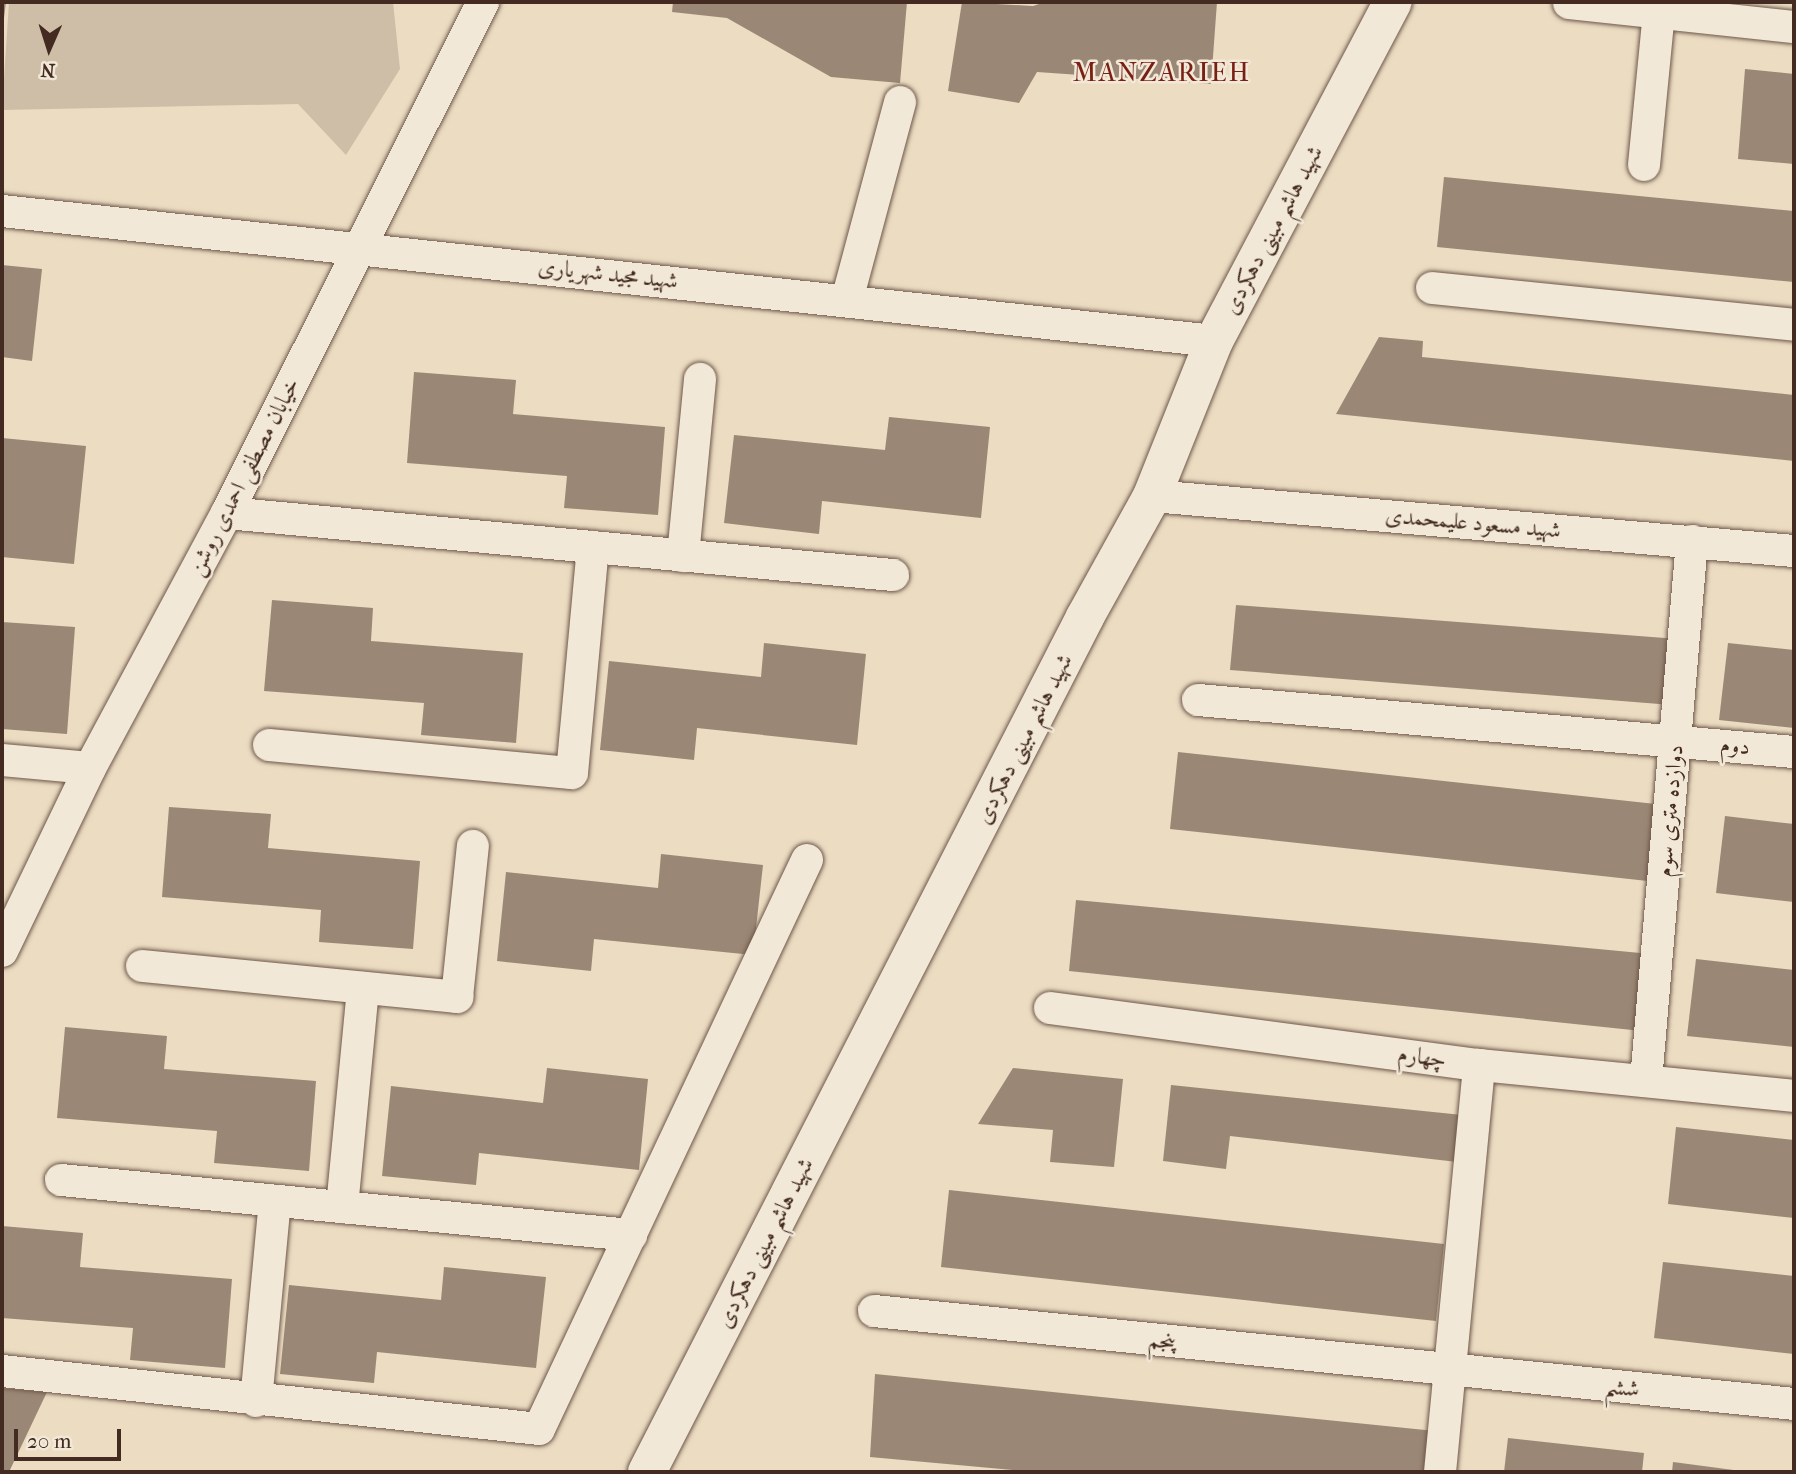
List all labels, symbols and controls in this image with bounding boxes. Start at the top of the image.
north arrow [14,14,84,84]
district label: MANZARIEH [1074,57,1250,89]
text: N [40,59,56,81]
street label: شهید هاشم مبینی دهکردی [1217,141,1329,319]
street label: شهید مجید شهریاری [537,253,679,295]
street label: خیابان مصطفی احمدی روشن [182,373,306,581]
street label: شهید مسعود علیمحمدی [1384,502,1562,544]
street label: شهید هاشم مبینی دهکردی [969,649,1079,829]
street label: دوم [1719,731,1751,761]
street label: دوازده متری سوم [1650,744,1690,878]
street label: چهارم [1396,1040,1448,1074]
street label: شهید هاشم مبینی دهکردی [710,1153,820,1333]
street label: پنجم [1147,1326,1177,1356]
street label: ششم [1603,1373,1641,1403]
scale bar [18,1414,124,1458]
text: 20 m [27,1429,71,1453]

